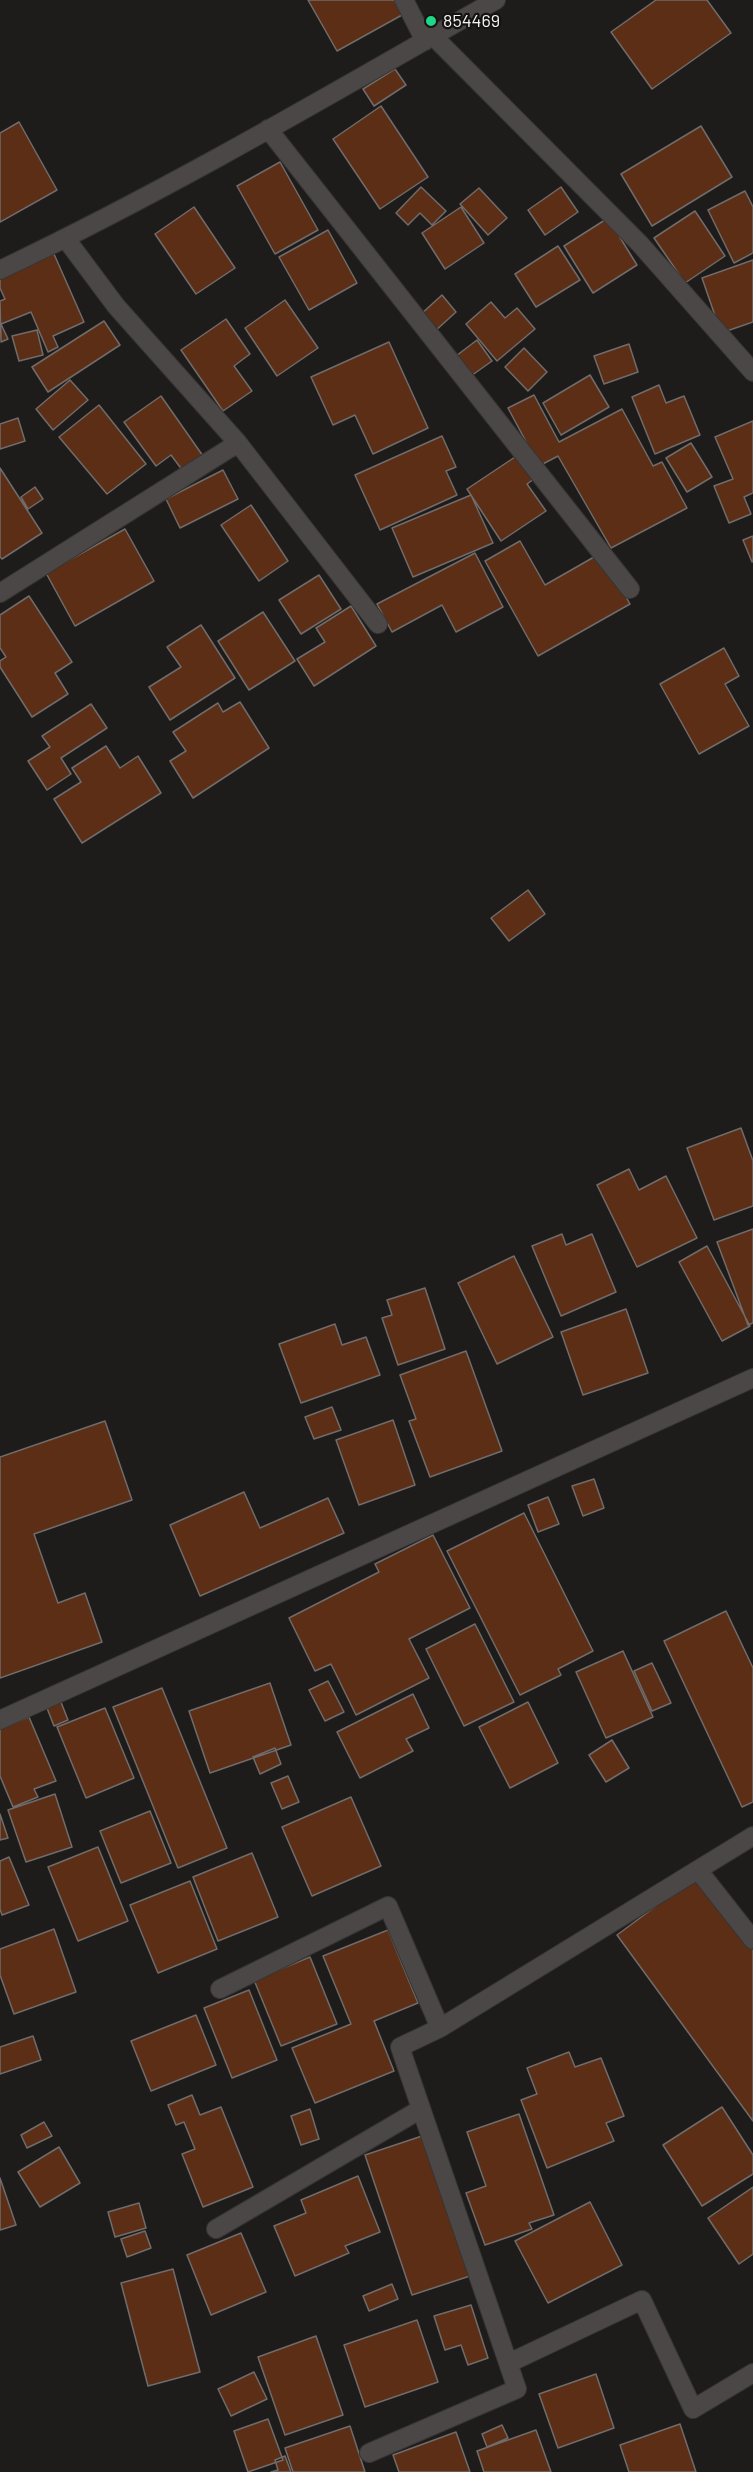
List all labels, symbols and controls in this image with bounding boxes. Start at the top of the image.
place label: 854469 [443,10,500,32]
marker: 854469 [424,14,438,28]

